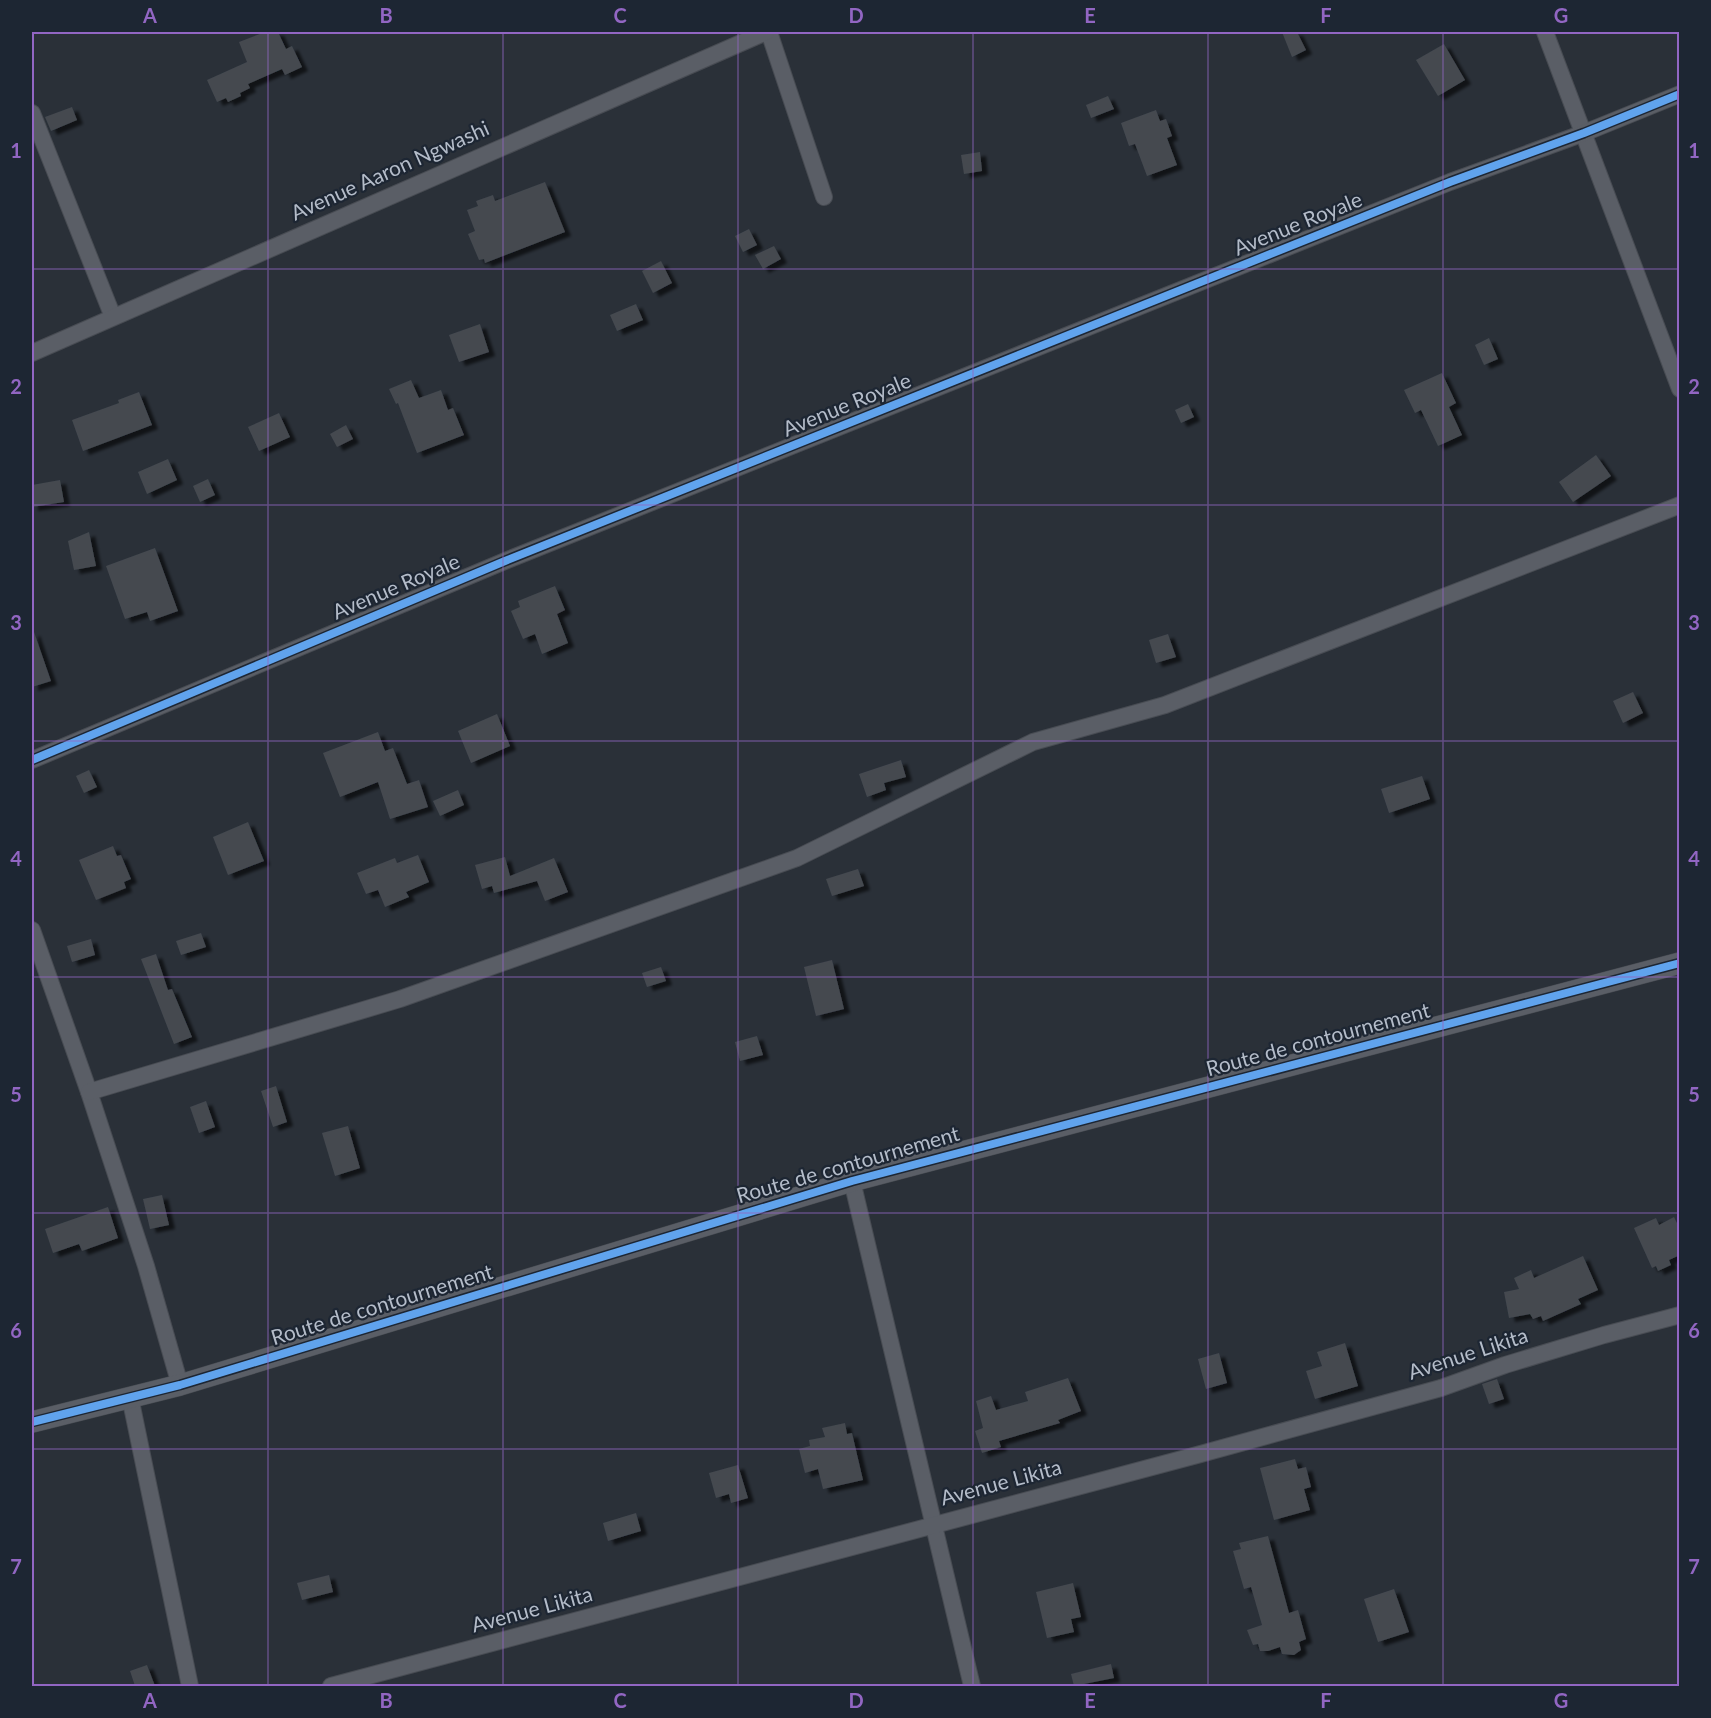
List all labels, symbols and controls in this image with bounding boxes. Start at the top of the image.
text: A [142,3,157,27]
text: B [379,3,393,27]
text: C [613,3,627,27]
text: D [848,3,864,27]
text: E [1084,3,1096,27]
text: F [1320,3,1332,27]
text: G [1554,3,1568,27]
street label: Avenue Aaron Ngwashi [286,115,492,225]
text: 1 [10,138,22,162]
text: 1 [1688,138,1700,162]
street label: Avenue Royale [1230,186,1365,260]
street label: Avenue Royale [779,367,914,441]
text: 2 [10,374,22,398]
text: 2 [1688,374,1700,398]
street label: Avenue Royale [328,548,463,624]
text: 3 [10,610,22,634]
text: 3 [1688,610,1700,634]
text: 4 [10,846,22,870]
text: 4 [1688,846,1700,870]
street label: Route de contournement [1203,997,1433,1080]
text: 5 [10,1082,22,1106]
text: 5 [1688,1082,1700,1106]
street label: Route de contournement [733,1120,962,1207]
street label: Route de contournement [268,1258,496,1349]
text: 6 [10,1318,22,1342]
text: 6 [1688,1318,1700,1342]
street label: Avenue Likita [1405,1321,1531,1384]
street label: Avenue Likita [937,1453,1064,1510]
text: 7 [10,1554,22,1578]
text: 7 [1688,1554,1700,1578]
street label: Avenue Likita [468,1580,595,1637]
text: A [142,1688,157,1712]
text: B [379,1688,393,1712]
text: C [613,1688,627,1712]
text: D [848,1688,864,1712]
text: E [1084,1688,1096,1712]
text: F [1320,1688,1332,1712]
text: G [1554,1688,1568,1712]

